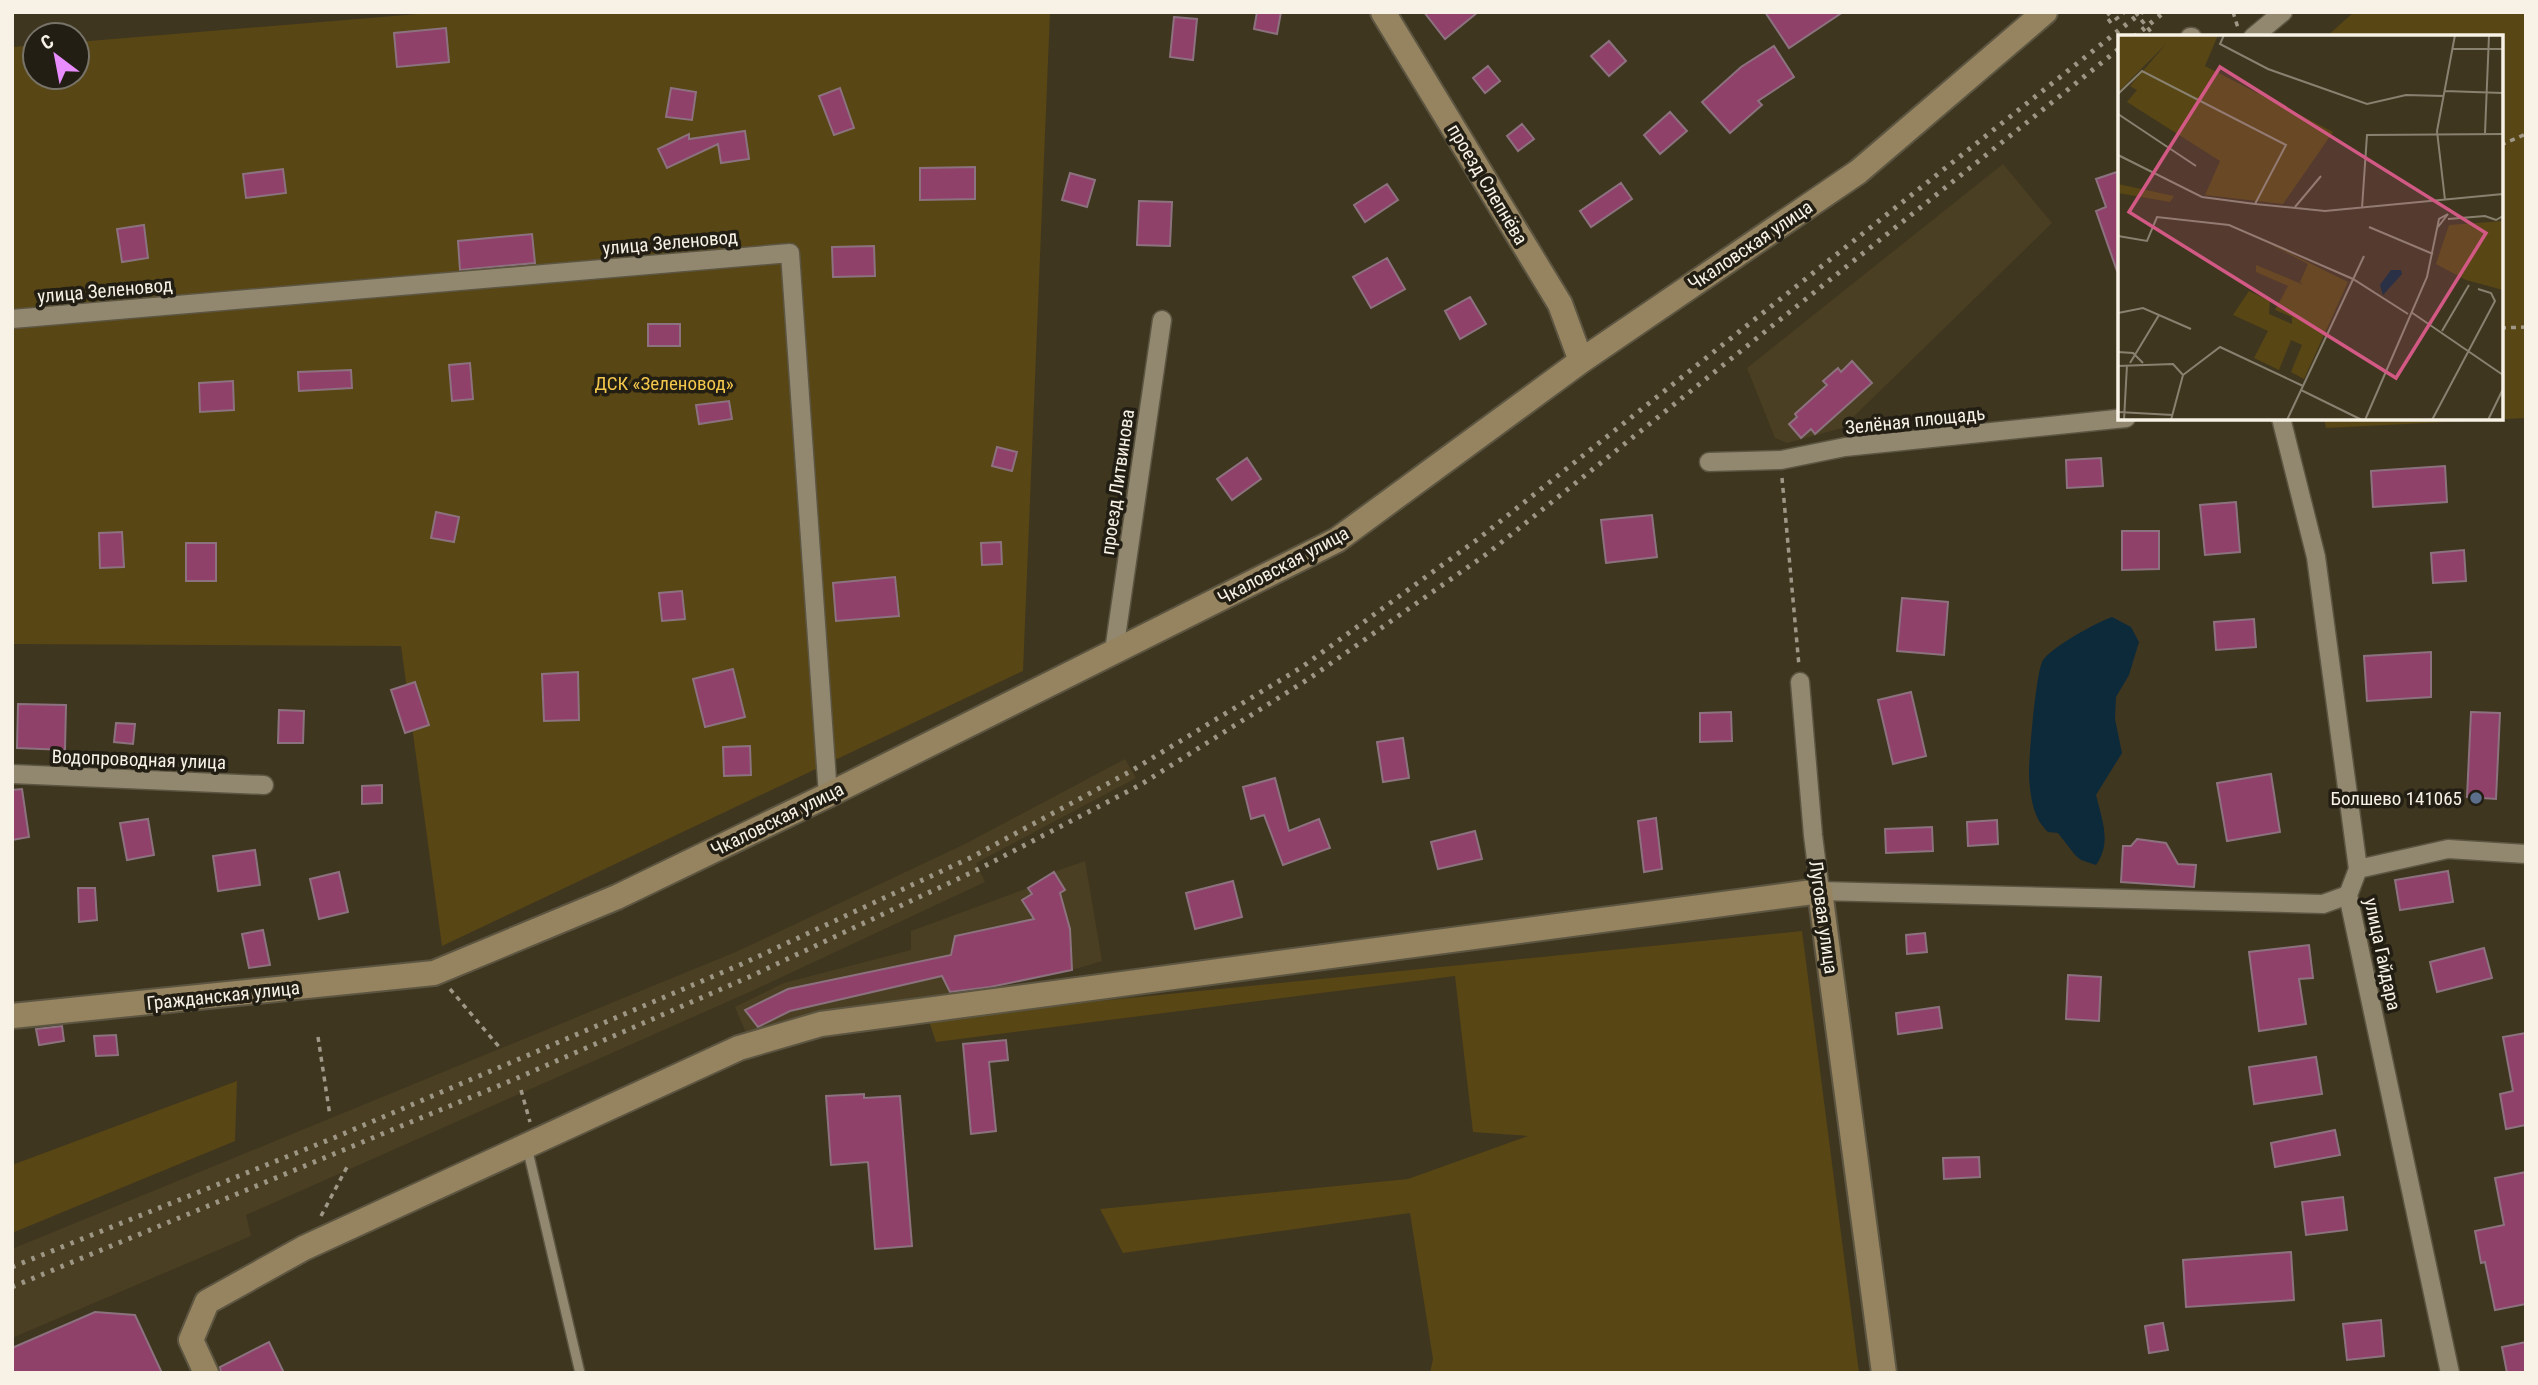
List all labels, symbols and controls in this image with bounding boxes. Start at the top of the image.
north arrow [21,21,91,91]
text: С [37,29,58,55]
inset map [2118,35,2503,420]
street label: проезд Слепнёва [1442,120,1533,249]
street label: Чкаловская улица [1684,195,1817,295]
street label: улица Зеленовод [602,225,739,260]
street label: улица Зеленовод [37,273,174,308]
park label: ДСК «Зеленовод» [594,372,734,395]
street label: Зелёная площадь [1844,402,1986,439]
street label: проезд Литвинова [1096,408,1139,557]
street label: Чкаловская улица [1214,521,1353,610]
street label: Водопроводная улица [51,745,227,774]
street label: Чкаловская улица [707,777,847,862]
place label: Болшево 141065 [2330,787,2462,810]
marker: Болшево 141065 [2468,790,2484,806]
street label: Луговая улица [1804,859,1843,975]
street label: улица Гайдара [2359,896,2406,1012]
street label: Гражданская улица [145,976,301,1015]

